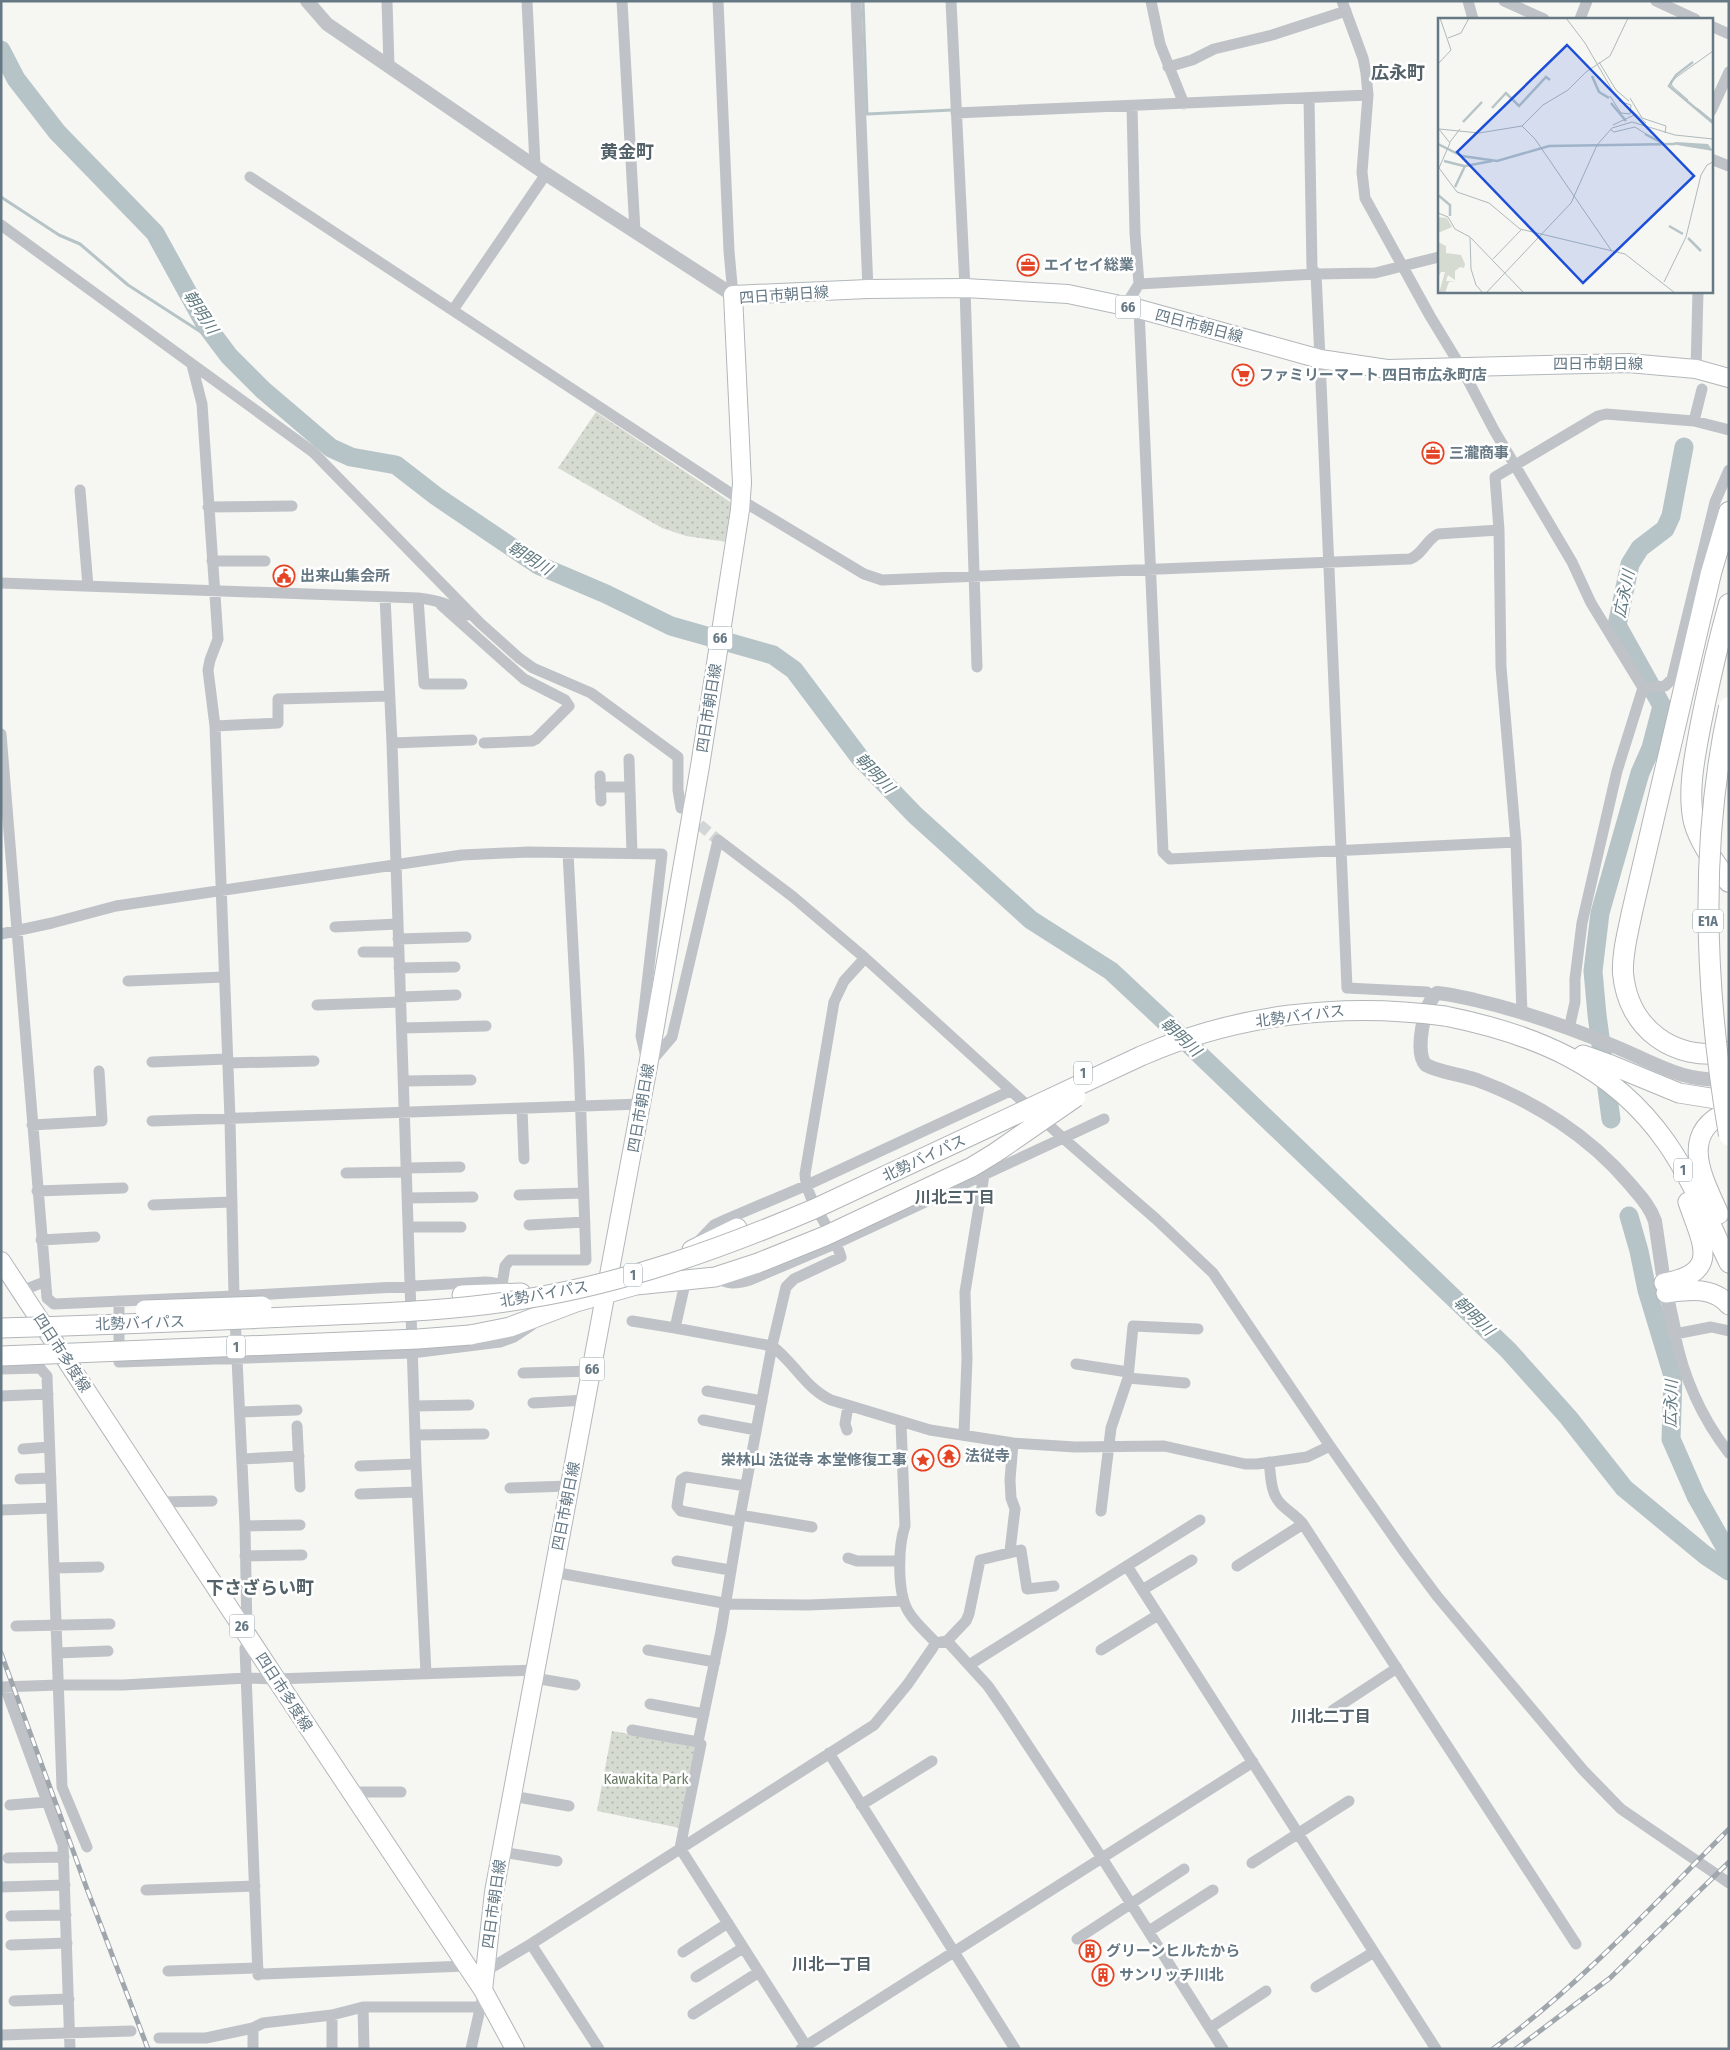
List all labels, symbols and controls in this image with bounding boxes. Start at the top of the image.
inset map [1438,18,1712,292]
district label: 広永町 [1371,62,1425,84]
district label: 黄金町 [600,141,654,163]
office icon: エイセイ総業 [1016,253,1040,277]
place label: エイセイ総業 [1044,256,1134,274]
street label: 四日市朝日線 [738,283,830,307]
water label: 朝明川 [180,287,223,339]
road number: 66 [1116,296,1140,318]
street label: 四日市朝日線 [1153,306,1245,346]
street label: 四日市朝日線 [1553,355,1643,373]
supermarket icon: ファミリーマート 四日市広永町店 [1231,363,1255,387]
place label: ファミリーマート 四日市広永町店 [1259,366,1487,384]
office icon: 三瀧商事 [1421,441,1445,465]
place label: 三瀧商事 [1449,444,1509,462]
water label: 朝明川 [505,537,557,580]
public building icon: 出来山集会所 [272,564,296,588]
place label: 出来山集会所 [300,567,390,585]
water label: 広永川 [1610,567,1639,619]
road number: 66 [708,626,732,650]
street label: 四日市朝日線 [693,662,725,754]
water label: 朝明川 [852,749,900,798]
road number: E1A [1693,909,1723,932]
street label: 北勢バイパス [1254,1002,1346,1030]
water label: 朝明川 [1157,1014,1206,1062]
street label: 四日市朝日線 [624,1062,658,1154]
road number: 1 [1074,1062,1092,1084]
street label: 北勢バイパス [880,1131,968,1185]
road number: 1 [1674,1158,1692,1182]
district label: 川北三丁目 [915,1188,995,1207]
road number: 1 [624,1264,642,1286]
street label: 北勢バイパス [498,1277,590,1311]
water label: 朝明川 [1450,1292,1499,1341]
street label: 四日市多度線 [30,1310,94,1396]
street label: 北勢バイパス [95,1312,185,1334]
road number: 1 [227,1335,245,1358]
road number: 66 [580,1358,604,1380]
water label: 広永川 [1661,1378,1681,1428]
temple icon: 法従寺 [937,1444,961,1468]
place label: 法従寺 [965,1447,1010,1465]
place icon: 栄林山 法従寺 本堂修復工事 [911,1448,935,1472]
place label: 栄林山 法従寺 本堂修復工事 [721,1451,907,1469]
street label: 四日市朝日線 [549,1460,583,1552]
district label: 下さざらい町 [206,1577,314,1599]
road number: 26 [230,1614,254,1638]
street label: 四日市多度線 [252,1649,316,1735]
district label: 川北二丁目 [1291,1707,1371,1726]
park label: Kawakita Park [603,1770,689,1788]
street label: 四日市朝日線 [479,1858,509,1950]
building icon: グリーンヒルたから [1078,1939,1102,1963]
place label: グリーンヒルたから [1106,1942,1240,1960]
district label: 川北一丁目 [792,1955,872,1974]
building icon: サンリッチ川北 [1091,1963,1115,1987]
place label: サンリッチ川北 [1119,1966,1224,1984]

